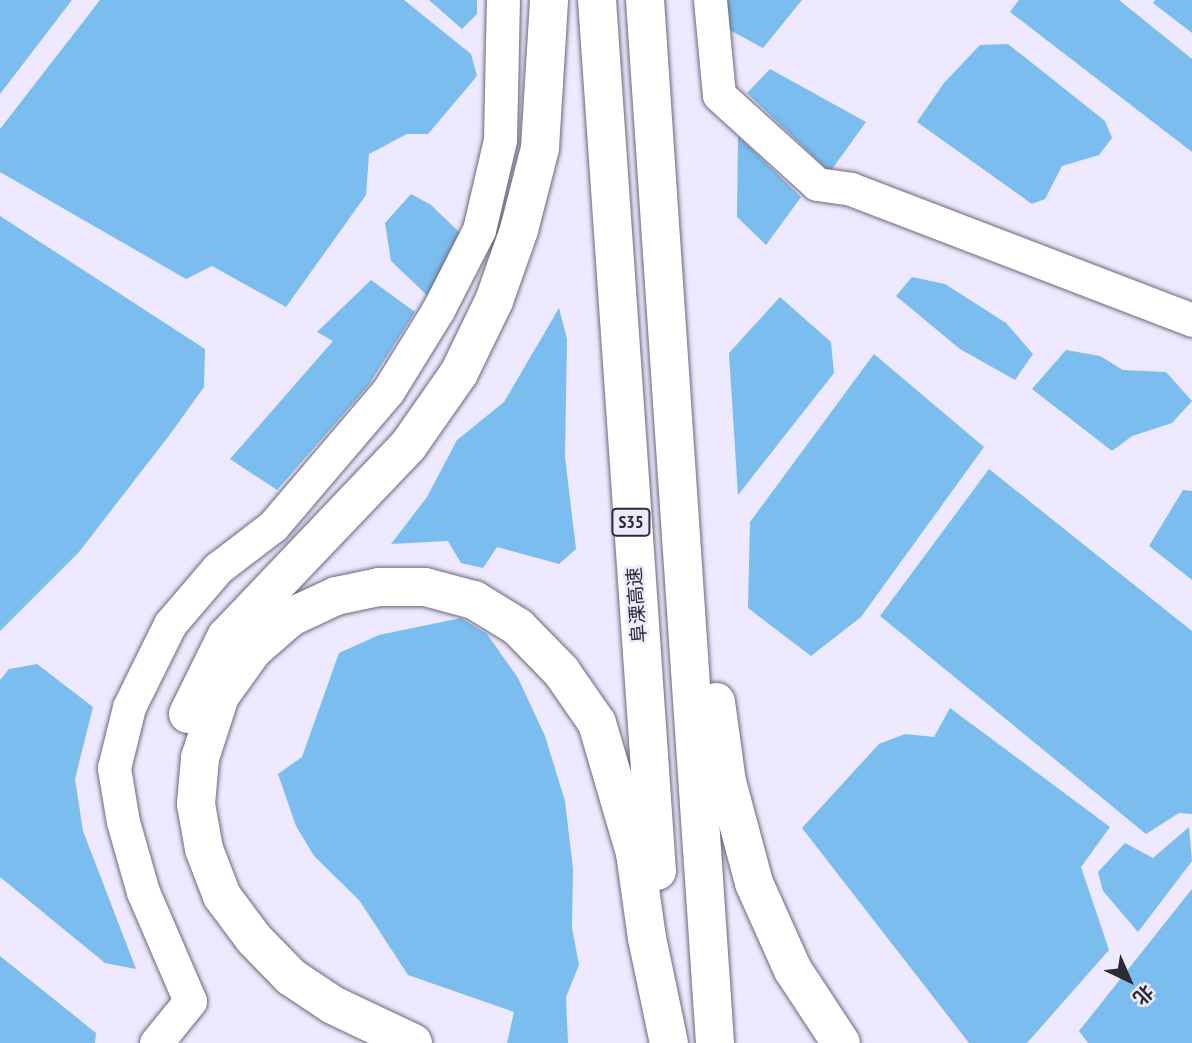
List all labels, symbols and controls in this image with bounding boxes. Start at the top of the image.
road number: S35 [610,508,652,536]
street label: 阜溧高速 [623,566,651,644]
north arrow [1094,945,1164,1015]
text: 北 [1128,980,1159,1010]

